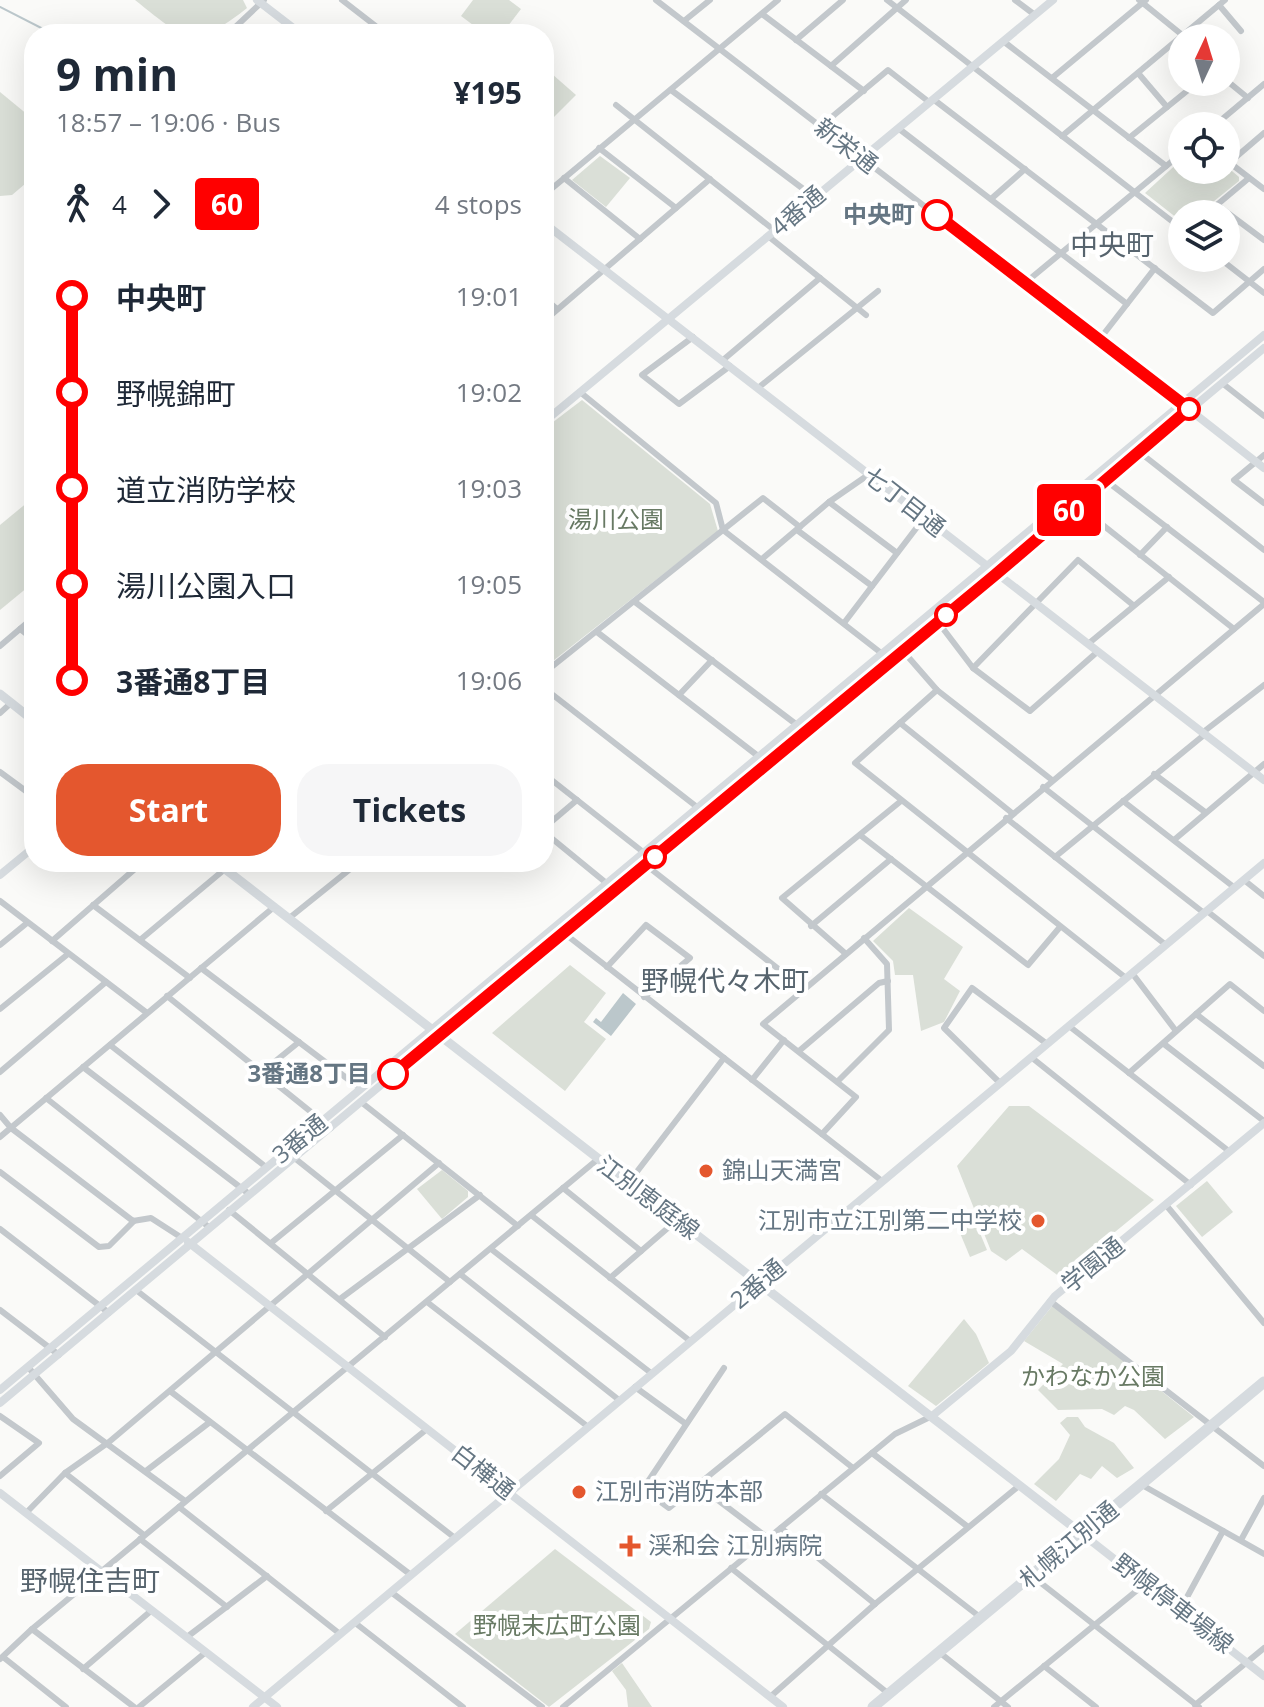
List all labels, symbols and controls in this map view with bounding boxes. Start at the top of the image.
north arrow [1168,24,1240,96]
map controls [1168,24,1240,272]
text: 9 min [56,44,178,104]
text: ¥195 [453,72,522,113]
text: 18:57 – 19:06 · Bus [56,104,281,140]
street label: 新栄通 [808,110,885,180]
button: locate [1168,112,1240,184]
street label: 4番通 [763,177,831,242]
icon: walk [56,182,100,226]
icon: forward [139,182,183,226]
text: 60 [211,185,243,223]
text: 4 [112,186,127,222]
text: 4 stops [435,186,522,222]
place label: 中央町 [843,197,915,230]
marker: 中央町 [922,200,952,230]
button: layers [1168,200,1240,272]
district label: 中央町 [1070,225,1154,263]
text: 中央町 [116,277,206,318]
text: 19:01 [456,278,522,314]
text: 野幌錦町 [116,373,236,414]
text: 19:02 [456,374,522,410]
unlabelled marker [1178,398,1200,420]
street label: 七丁目通 [857,458,953,543]
text: 道立消防学校 [116,469,296,510]
text: 19:03 [456,470,522,506]
line badge: 60 [1033,484,1105,536]
text: 60 [1053,491,1085,529]
park label: 湯川公園 [568,502,664,535]
text: 湯川公園入口 [116,565,296,606]
text: 19:05 [456,566,522,602]
unlabelled marker [935,604,957,626]
text: 3番通8丁目 [116,661,270,702]
text: 19:06 [456,662,522,698]
button: Start [56,764,281,856]
button: Tickets [297,764,522,856]
unlabelled marker [644,846,666,868]
district label: 野幌代々木町 [641,961,809,999]
place label: 3番通8丁目 [248,1056,371,1089]
marker: 3番通8丁目 [378,1059,408,1089]
street label: 3番通 [265,1106,333,1170]
street label: 江別恵庭線 [591,1148,707,1246]
place label: 錦山天満宮 [722,1153,842,1186]
marker: 錦山天満宮 [697,1162,715,1180]
place label: 江別市立江別第二中学校 [758,1203,1022,1236]
marker: 江別市立江別第二中学校 [1029,1212,1047,1230]
street label: 学園通 [1054,1228,1130,1299]
street label: 2番通 [723,1250,791,1315]
park label: かわなか公園 [1021,1359,1165,1392]
street label: 白樺通 [445,1436,522,1506]
place label: 江別市消防本部 [595,1474,763,1507]
marker: 江別市消防本部 [570,1483,588,1501]
street label: 札幌江別通 [1011,1493,1125,1595]
place label: 渓和会 江別病院 [648,1528,822,1561]
marker: 渓和会 江別病院 [619,1535,641,1557]
street label: 野幌停車場線 [1107,1545,1241,1660]
district label: 野幌住吉町 [20,1561,160,1599]
park label: 野幌末広町公園 [473,1608,641,1641]

